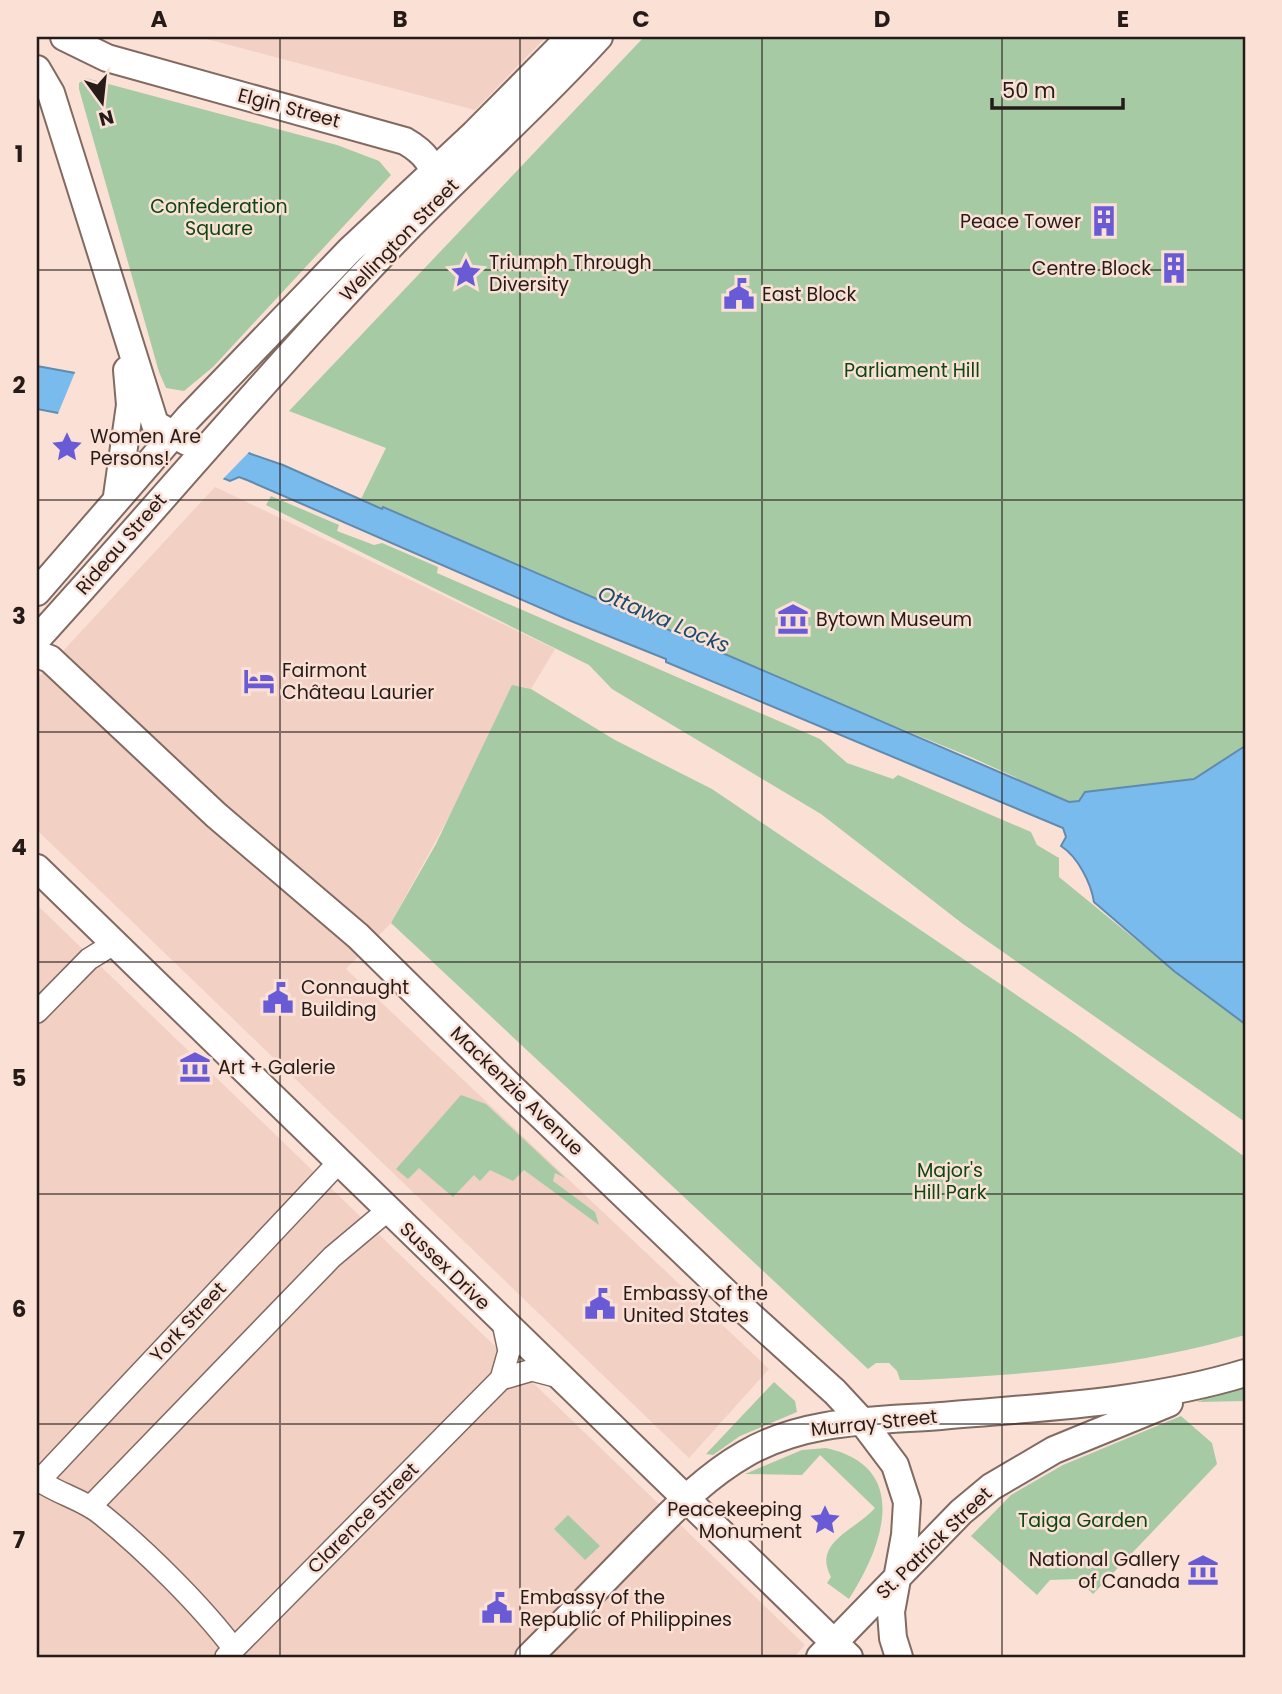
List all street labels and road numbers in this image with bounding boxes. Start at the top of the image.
street label: Elgin Street [235,81,343,135]
street label: Wellington Street [333,173,465,307]
street label: Rideau Street [69,487,173,601]
street label: Mackenzie Avenue [444,1020,590,1162]
street label: Sussex Drive [394,1216,496,1316]
street label: York Street [144,1276,232,1368]
street label: Murray Street [809,1403,939,1443]
street label: Clarence Street [301,1456,425,1580]
street label: St. Patrick Street [870,1481,998,1605]

